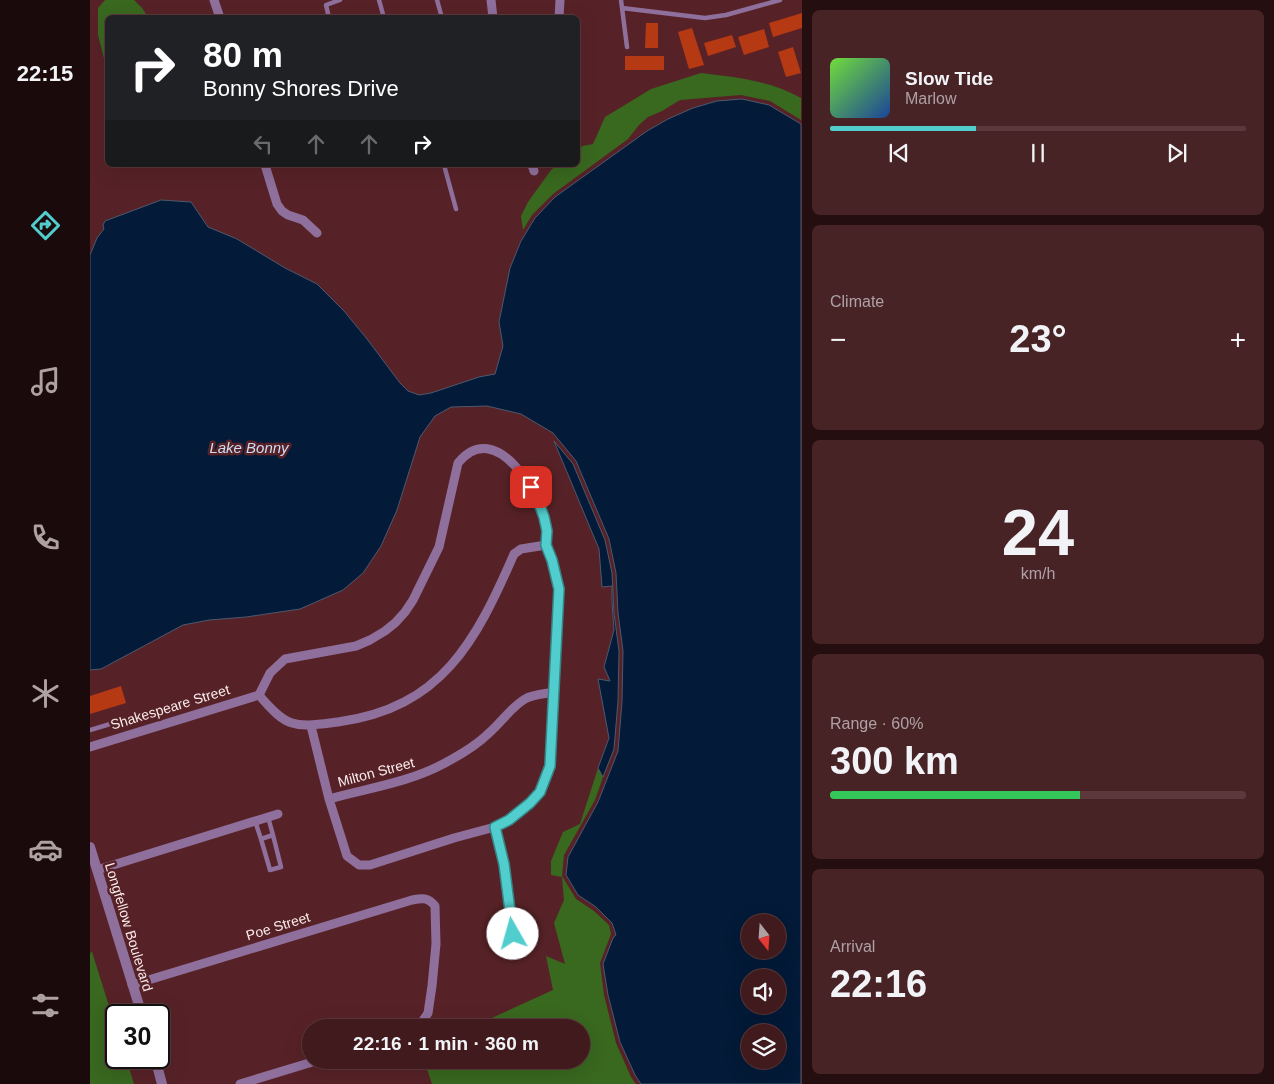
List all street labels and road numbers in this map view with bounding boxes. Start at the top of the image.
street label: Shakespeare Street [108,681,232,733]
street label: Milton Street [336,754,416,790]
street label: Longfellow Boulevard [102,861,156,993]
street label: Poe Street [244,909,312,943]

